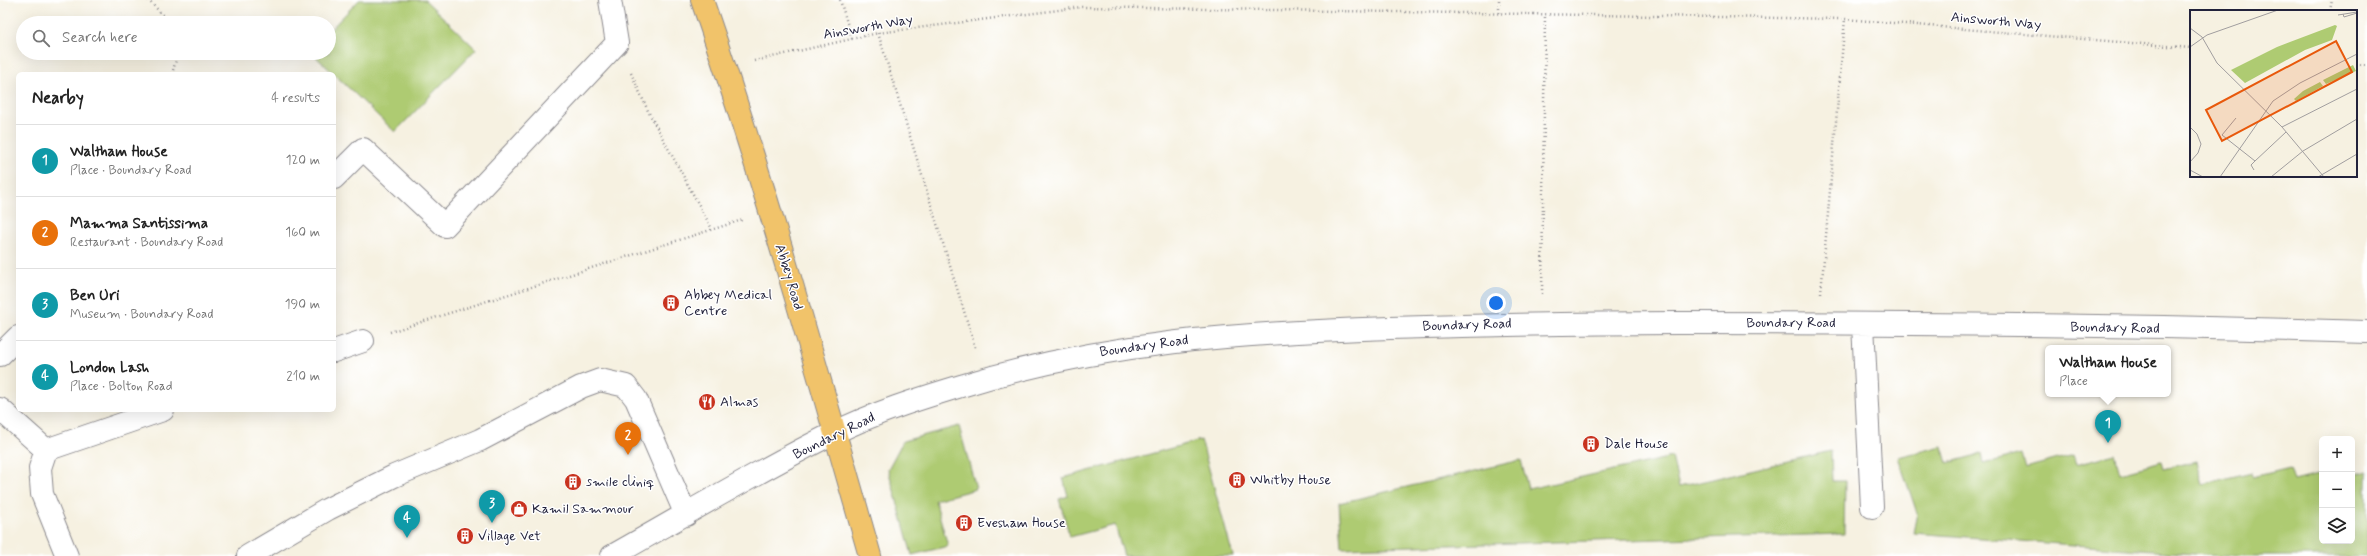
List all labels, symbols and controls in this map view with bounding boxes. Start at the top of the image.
street label: Ainsworth Way [1950,8,2042,34]
street label: Ainsworth Way [822,10,914,44]
inset map [2190,10,2357,177]
search box [16,16,336,60]
icon: search [30,27,52,49]
text: Search here [62,28,138,48]
text: Nearby [32,87,84,109]
text: 4 results [271,90,320,107]
text: Waltham House [70,142,168,162]
text: 1 [42,152,48,169]
text: 120 m [286,152,320,169]
text: Place · Boundary Road [70,162,192,179]
text: Mamma Santissima [70,214,208,234]
text: 2 [42,224,48,241]
text: 160 m [285,224,320,241]
text: Restaurant · Boundary Road [70,234,223,251]
street label: Abbey Road [770,242,808,312]
text: Ben Uri [70,286,119,306]
place label: Abbey Medical Centre [684,286,772,320]
building icon: Abbey Medical Centre [661,293,681,313]
your location [1486,293,1506,313]
text: 3 [42,296,48,313]
text: 190 m [285,296,320,313]
text: Museum · Boundary Road [70,306,213,323]
street label: Boundary Road [1422,314,1512,336]
street label: Boundary Road [1746,314,1836,332]
street label: Boundary Road [2070,318,2160,338]
street label: Boundary Road [1099,331,1189,361]
popup [2045,345,2171,397]
text: Waltham House [2059,353,2157,373]
text: London Lash [70,358,149,378]
text: 4 [41,368,49,385]
text: 210 m [286,368,320,385]
text: Place [2059,373,2088,390]
text: Place · Bolton Road [70,378,172,395]
restaurant icon: Almas [697,392,717,412]
place label: Almas [720,393,759,411]
street label: Boundary Road [790,408,878,464]
pin: 1 [2095,410,2121,443]
pin: 2 [615,422,641,455]
building icon: Dale House [1581,434,1601,454]
place label: Dale House [1604,435,1668,453]
map controls [2319,436,2355,544]
button: + [2319,436,2355,472]
building icon: Whitby House [1227,470,1247,490]
place label: Whitby House [1250,471,1331,489]
building icon: smile cliniq [563,472,583,492]
button: − [2319,472,2355,508]
place label: smile cliniq [586,473,654,491]
pin: 3 [479,490,505,523]
shop icon: Kamil Sammour [509,499,529,519]
place label: Kamil Sammour [532,500,634,518]
pin: 4 [394,505,420,538]
button: layers [2319,508,2355,544]
building icon: Evesham House [954,513,974,533]
place label: Evesham House [977,514,1066,532]
building icon: Village Vet [455,526,475,546]
place label: Village Vet [478,527,541,545]

